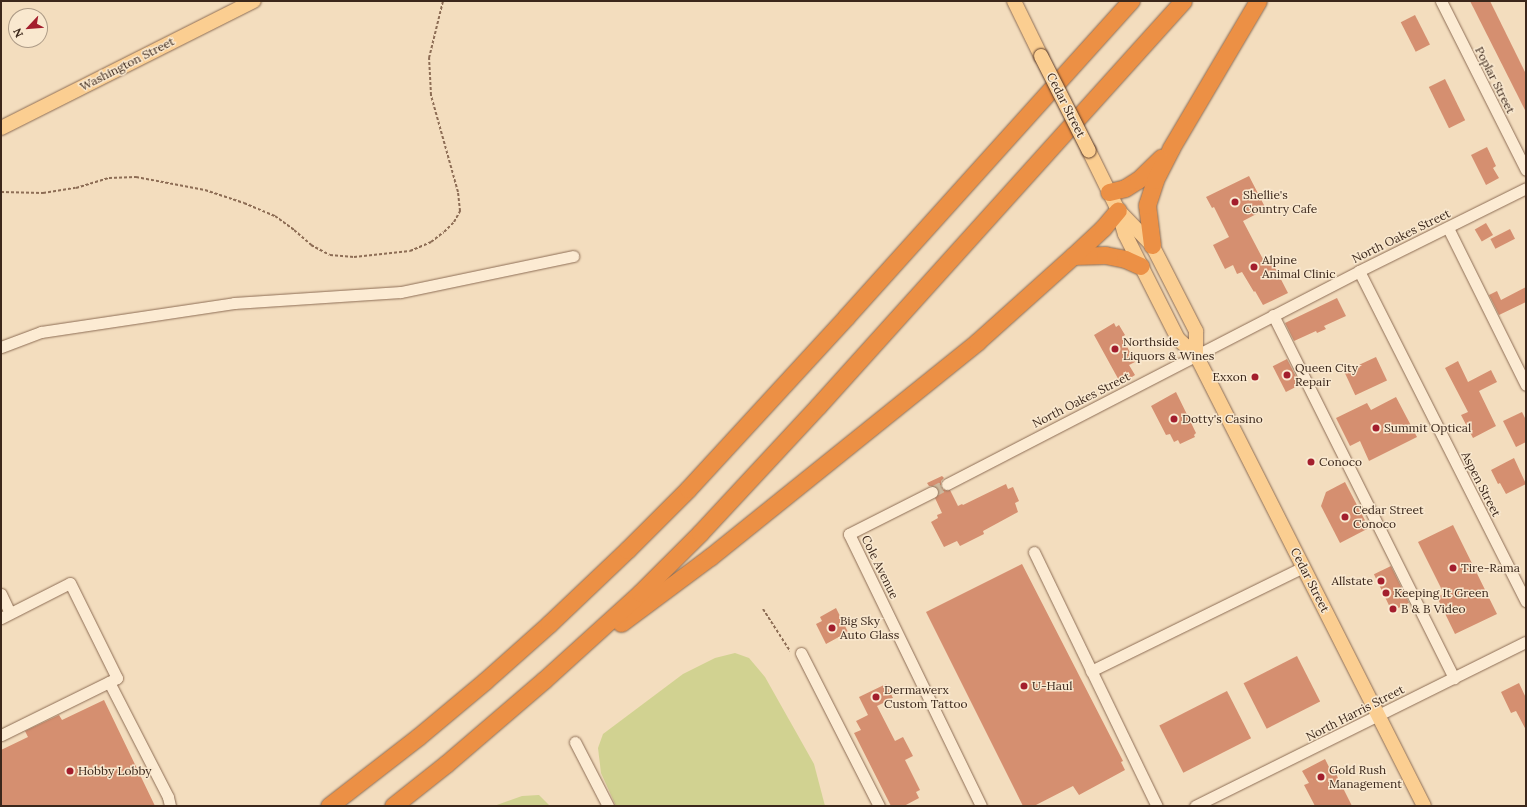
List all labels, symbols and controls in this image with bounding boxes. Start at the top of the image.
north arrow [8,8,48,48]
text: N [10,26,26,40]
street label: Washington Street [77,34,177,94]
street label: Poplar Street [1472,44,1518,116]
street label: Cedar Street [1044,70,1088,140]
place label: Shellie's Country Cafe [1243,188,1317,216]
marker: Shellie's Country Cafe [1230,197,1240,207]
street label: North Oakes Street [1349,206,1453,266]
place label: Alpine Animal Clinic [1262,253,1336,281]
marker: Alpine Animal Clinic [1249,262,1259,272]
place label: Northside Liquors & Wines [1123,335,1214,363]
marker: Northside Liquors & Wines [1110,344,1120,354]
place label: Queen City Repair [1295,361,1358,389]
street label: North Oakes Street [1030,369,1132,431]
place label: Exxon [1213,370,1247,384]
marker: Queen City Repair [1282,370,1292,380]
marker: Exxon [1250,372,1260,382]
place label: Dotty's Casino [1182,412,1263,426]
marker: Dotty's Casino [1169,414,1179,424]
place label: Summit Optical [1384,421,1471,435]
marker: Summit Optical [1371,423,1381,433]
street label: Aspen Street [1458,449,1504,519]
place label: Conoco [1319,455,1362,469]
marker: Conoco [1306,457,1316,467]
place label: Cedar Street Conoco [1353,503,1424,531]
marker: Cedar Street Conoco [1340,512,1350,522]
street label: Cole Avenue [858,533,902,601]
street label: Cedar Street [1288,545,1332,615]
place label: Tire-Rama [1461,561,1520,575]
marker: Tire-Rama [1448,563,1458,573]
place label: Allstate [1332,574,1373,588]
marker: Allstate [1376,576,1386,586]
place label: Keeping It Green [1394,586,1489,600]
marker: Keeping It Green [1381,588,1391,598]
place label: B & B Video [1401,602,1465,616]
marker: B & B Video [1388,604,1398,614]
place label: Big Sky Auto Glass [840,614,899,642]
marker: Big Sky Auto Glass [827,623,837,633]
place label: U-Haul [1032,679,1072,693]
marker: U-Haul [1019,681,1029,691]
street label: North Harris Street [1303,682,1407,744]
place label: Dermawerx Custom Tattoo [884,683,968,711]
marker: Dermawerx Custom Tattoo [871,692,881,702]
place label: Gold Rush Management [1329,763,1402,791]
place label: Hobby Lobby [78,764,152,778]
marker: Hobby Lobby [65,766,75,776]
marker: Gold Rush Management [1316,772,1326,782]

